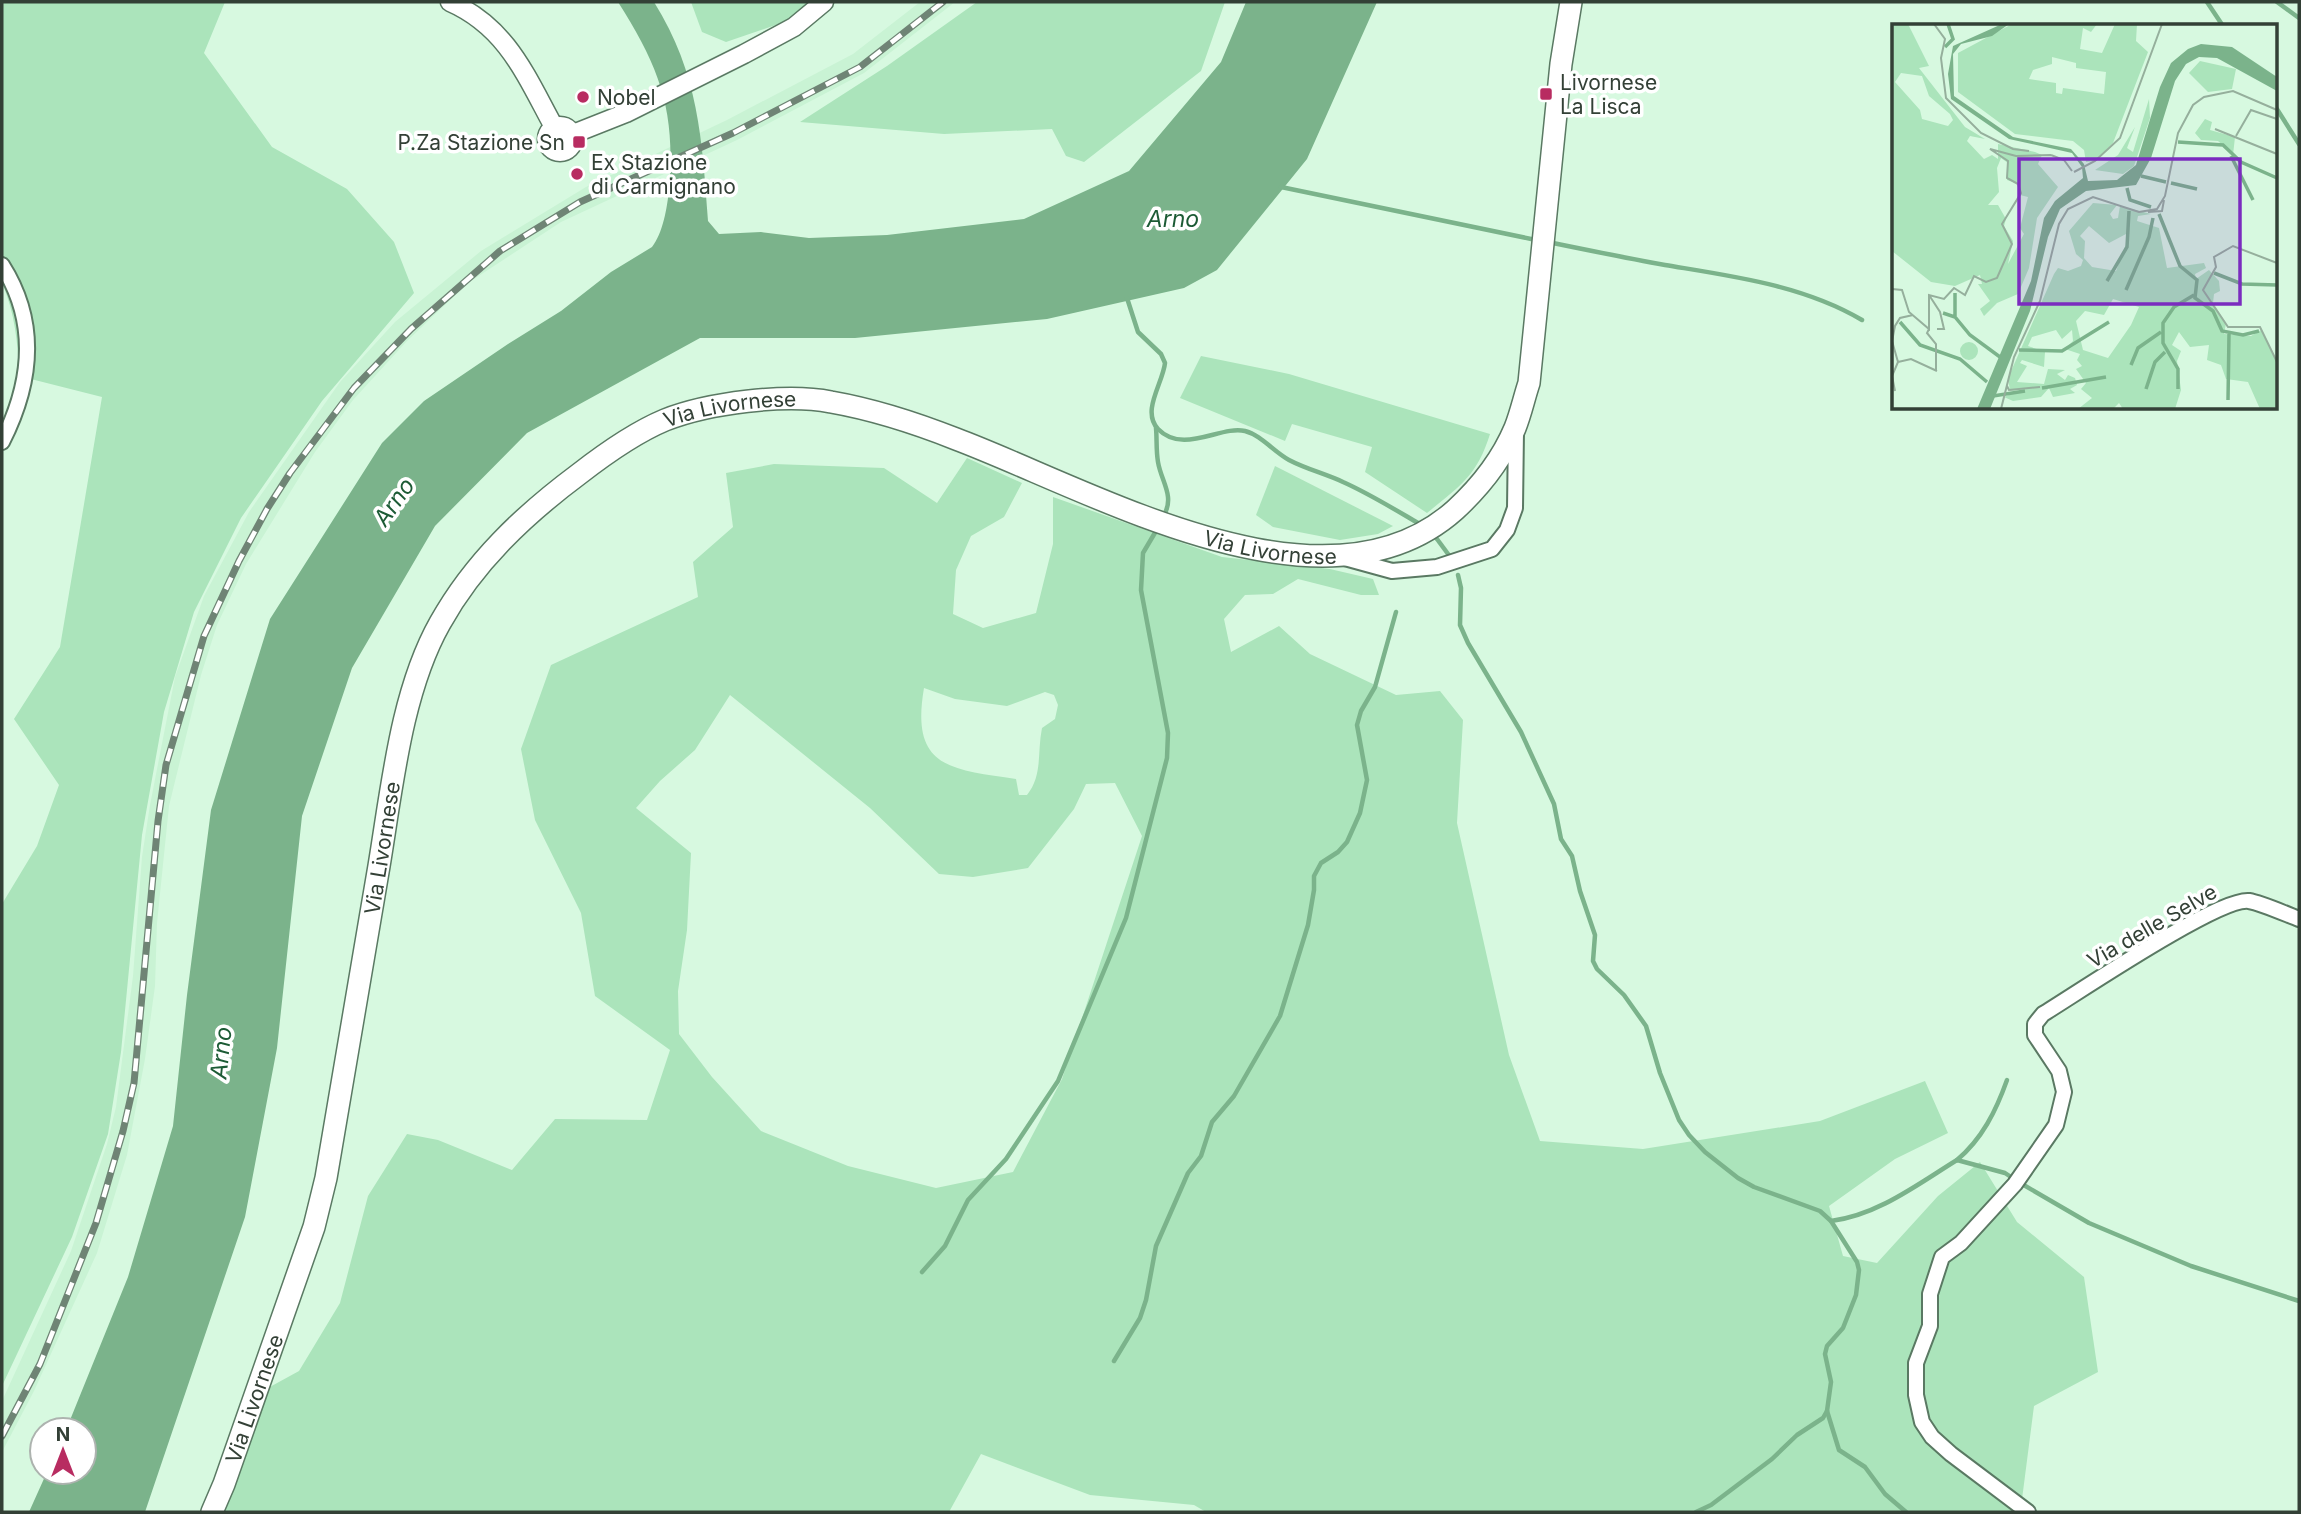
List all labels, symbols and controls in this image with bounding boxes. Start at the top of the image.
inset map [1892,24,2276,410]
place label: Livornese La Lisca [1560,70,1657,119]
place label: Nobel [597,85,656,110]
marker: Livornese La Lisca [1538,86,1554,102]
marker: Nobel [575,89,591,105]
place label: P.Za Stazione Sn [397,130,565,155]
marker: P.Za Stazione Sn [571,134,587,150]
place label: Ex Stazione di Carmignano [591,150,736,199]
marker: Ex Stazione di Carmignano [569,166,585,182]
water label: Arno [1146,205,1199,233]
street label: Via Livornese [660,386,796,432]
water label: Arno [367,473,420,532]
street label: Via Livornese [1201,525,1337,569]
street label: Via Livornese [359,780,405,916]
street label: Via delle Selve [2083,879,2221,973]
water label: Arno [204,1026,238,1081]
street label: Via Livornese [220,1331,288,1466]
north arrow [28,1416,98,1486]
text: N [56,1423,70,1446]

